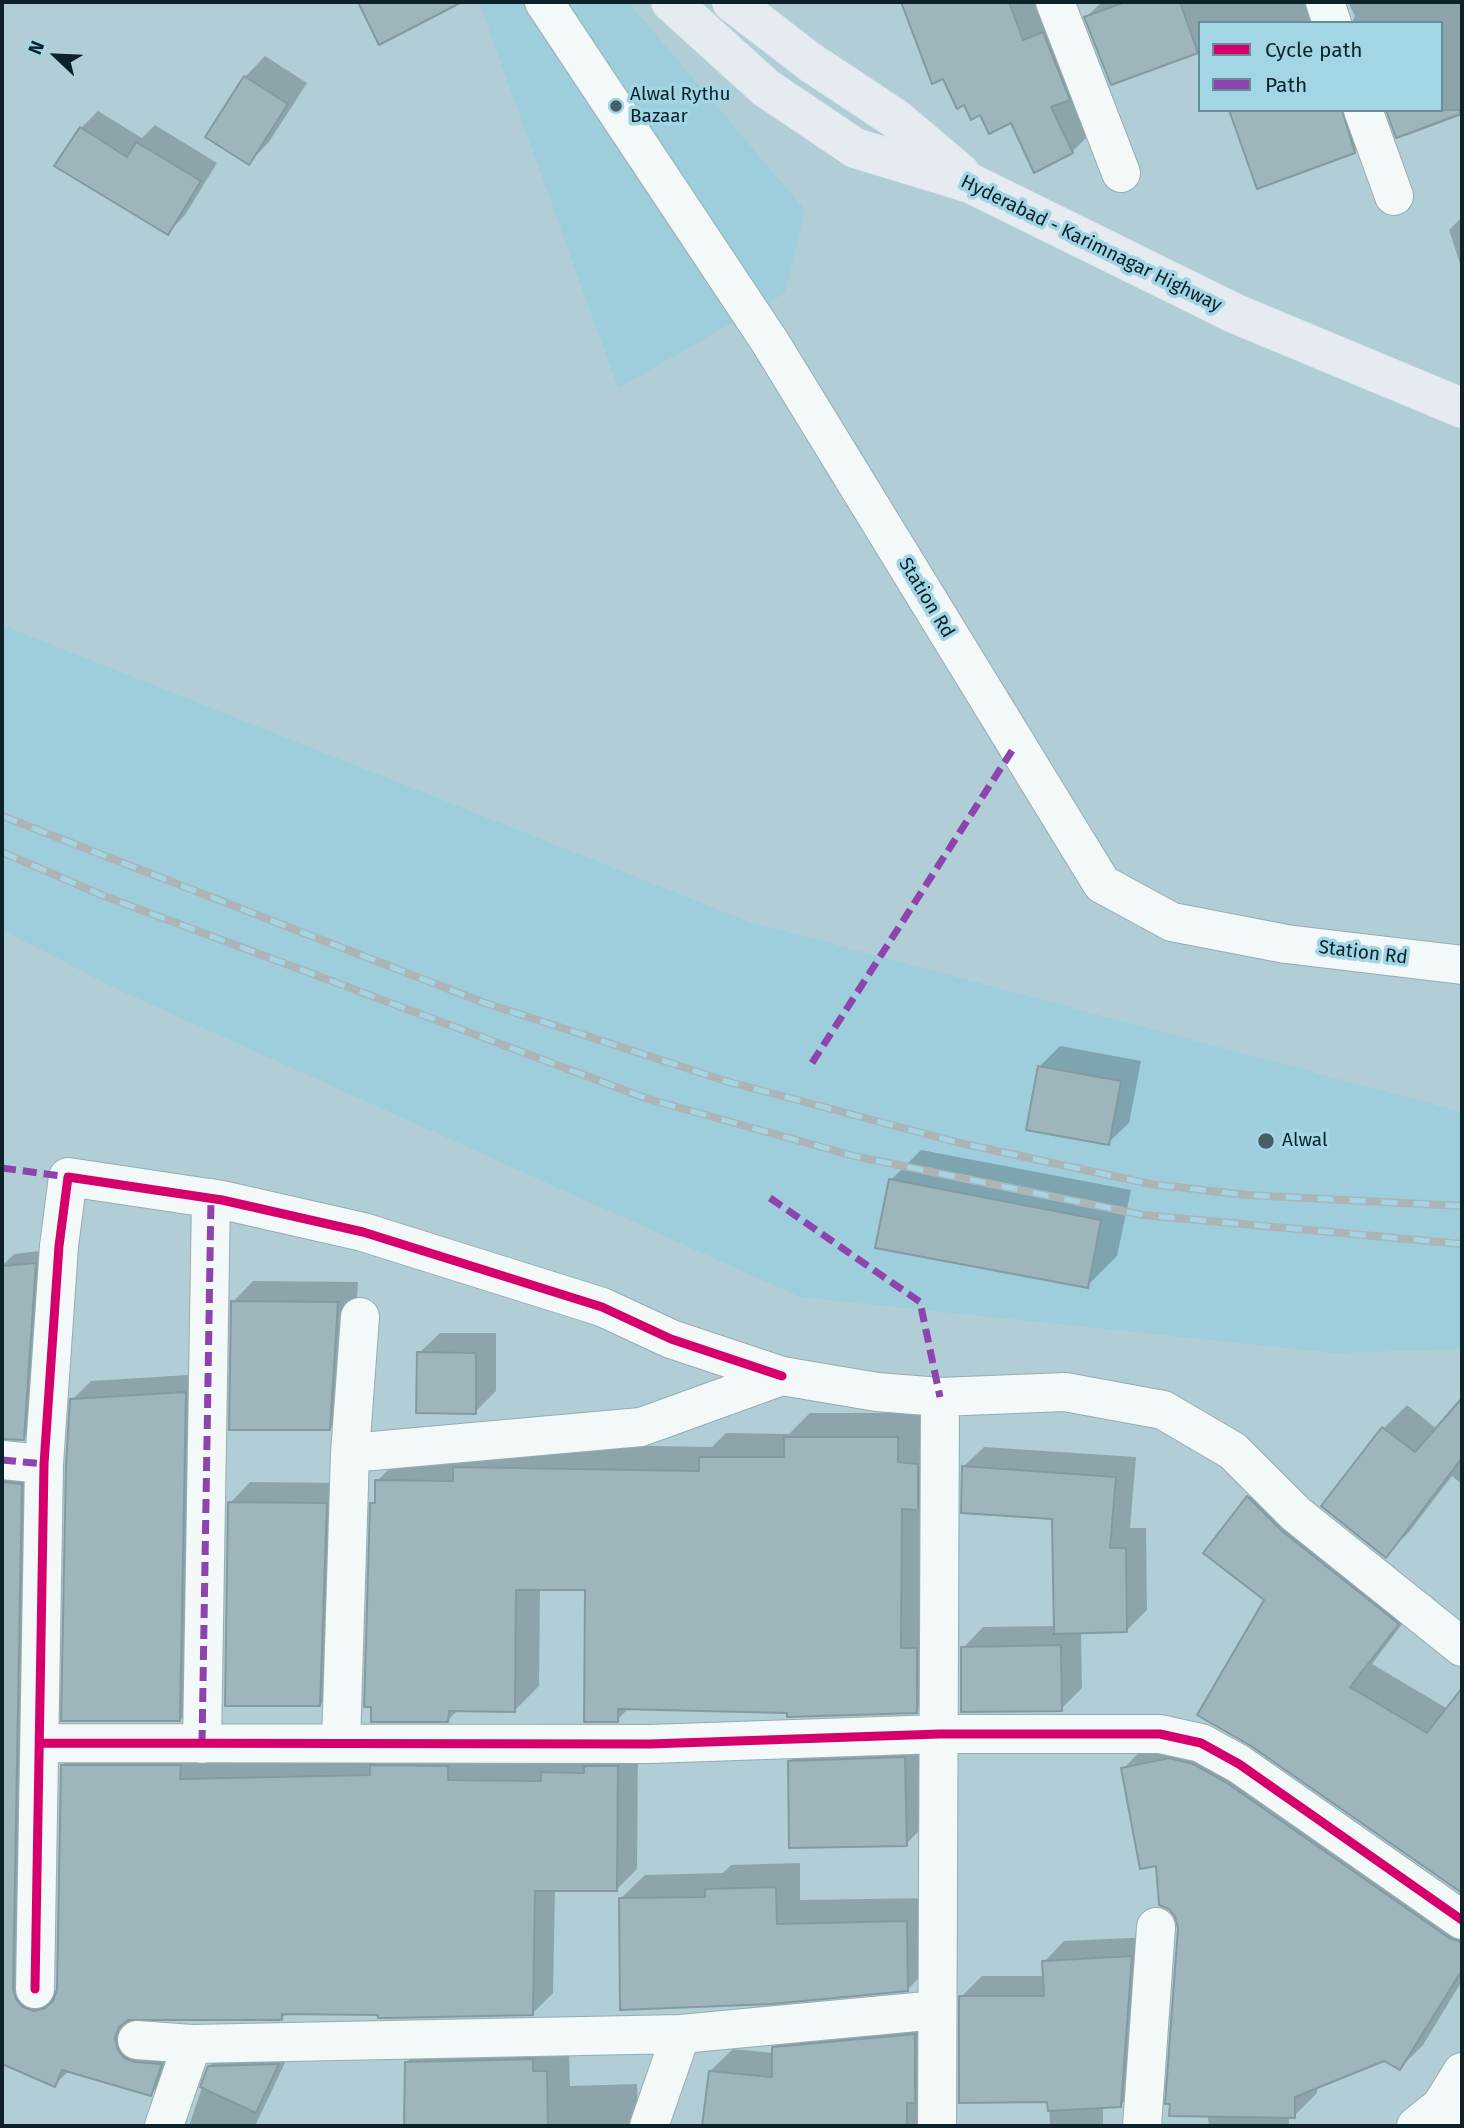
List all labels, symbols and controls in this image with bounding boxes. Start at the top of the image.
north arrow [21,21,91,91]
legend [1198,21,1443,112]
text: N [23,37,49,58]
text: Cycle path [1265,37,1363,63]
text: Path [1265,72,1307,98]
place label: Alwal Rythu Bazaar [630,84,730,128]
marker: Alwal Rythu Bazaar [608,98,624,114]
street label: Hyderabad - Karimnagar Highway [957,171,1225,317]
street label: Station Rd [893,554,959,642]
street label: Station Rd [1317,936,1409,970]
place label: Alwal [1282,1130,1328,1152]
marker: Alwal [1256,1131,1276,1151]

